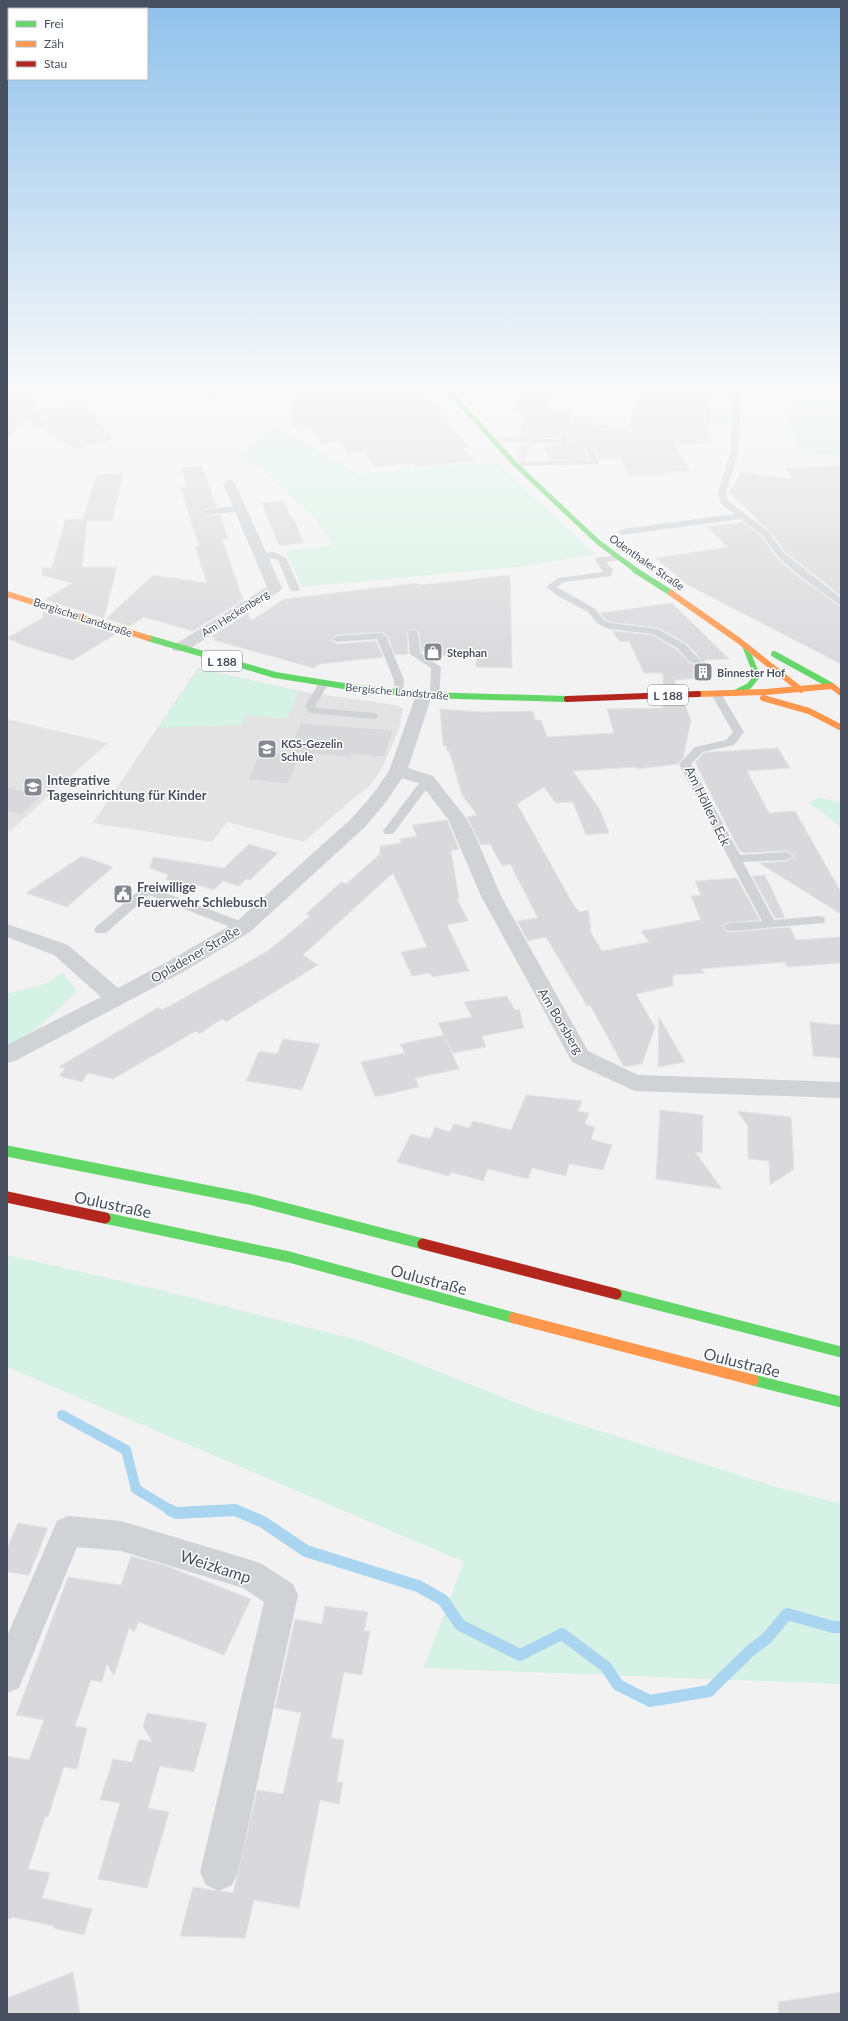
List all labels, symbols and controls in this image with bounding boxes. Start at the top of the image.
legend [8,8,148,80]
text: Frei [44,16,64,31]
text: Zäh [44,36,64,51]
text: Stau [44,56,67,71]
street label: Odenthaler Straße [607,531,687,593]
street label: Am Heckenberg [199,587,271,639]
street label: Bergische Landstraße [32,595,134,639]
shop icon: Stephan [422,641,444,663]
place label: Stephan [447,646,487,659]
road number: L 188 [202,651,242,671]
building icon: Binnester Hof [692,661,714,683]
place label: Binnester Hof [717,666,785,679]
street label: Bergische Landstraße [345,680,449,702]
road number: L 188 [648,685,688,705]
place label: KGS-Gezelin Schule [281,737,343,763]
school or university icon: KGS-Gezelin Schule [256,738,278,760]
street label: Am Höllers Eck [682,764,734,849]
place label: Integrative Tageseinrichtung für Kinder [47,772,207,803]
school or university icon: Integrative Tageseinrichtung für Kinder [22,776,44,798]
place label: Freiwillige Feuerwehr Schlebusch [137,879,267,910]
public building icon: Freiwillige Feuerwehr Schlebusch [112,883,134,905]
street label: Opladener Straße [148,922,242,986]
street label: Am Borsberg [535,985,587,1057]
street label: Oulustraße [73,1187,153,1221]
street label: Oulustraße [389,1260,469,1298]
street label: Oulustraße [702,1343,782,1381]
street label: Weizkamp [178,1546,254,1586]

